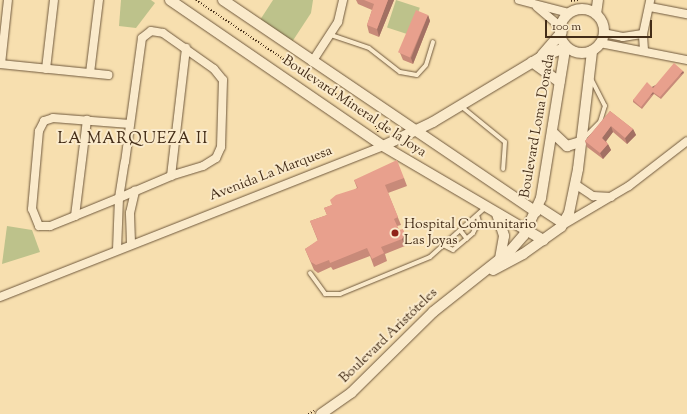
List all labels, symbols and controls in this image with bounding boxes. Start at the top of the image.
scale bar [547,12,654,38]
text: 100 m [552,18,581,36]
street label: Boulevard Mineral de la Joya [279,53,429,161]
street label: Boulevard Loma Dorada [517,53,559,199]
district label: LA MARQUEZA II [58,130,208,150]
street label: Avenida La Marquesa [207,143,335,205]
place label: Hospital Comunitario Las Joyas [404,217,536,250]
marker: Hospital Comunitario Las Joyas [389,227,401,239]
street label: Boulevard Aristóteles [337,285,441,387]

